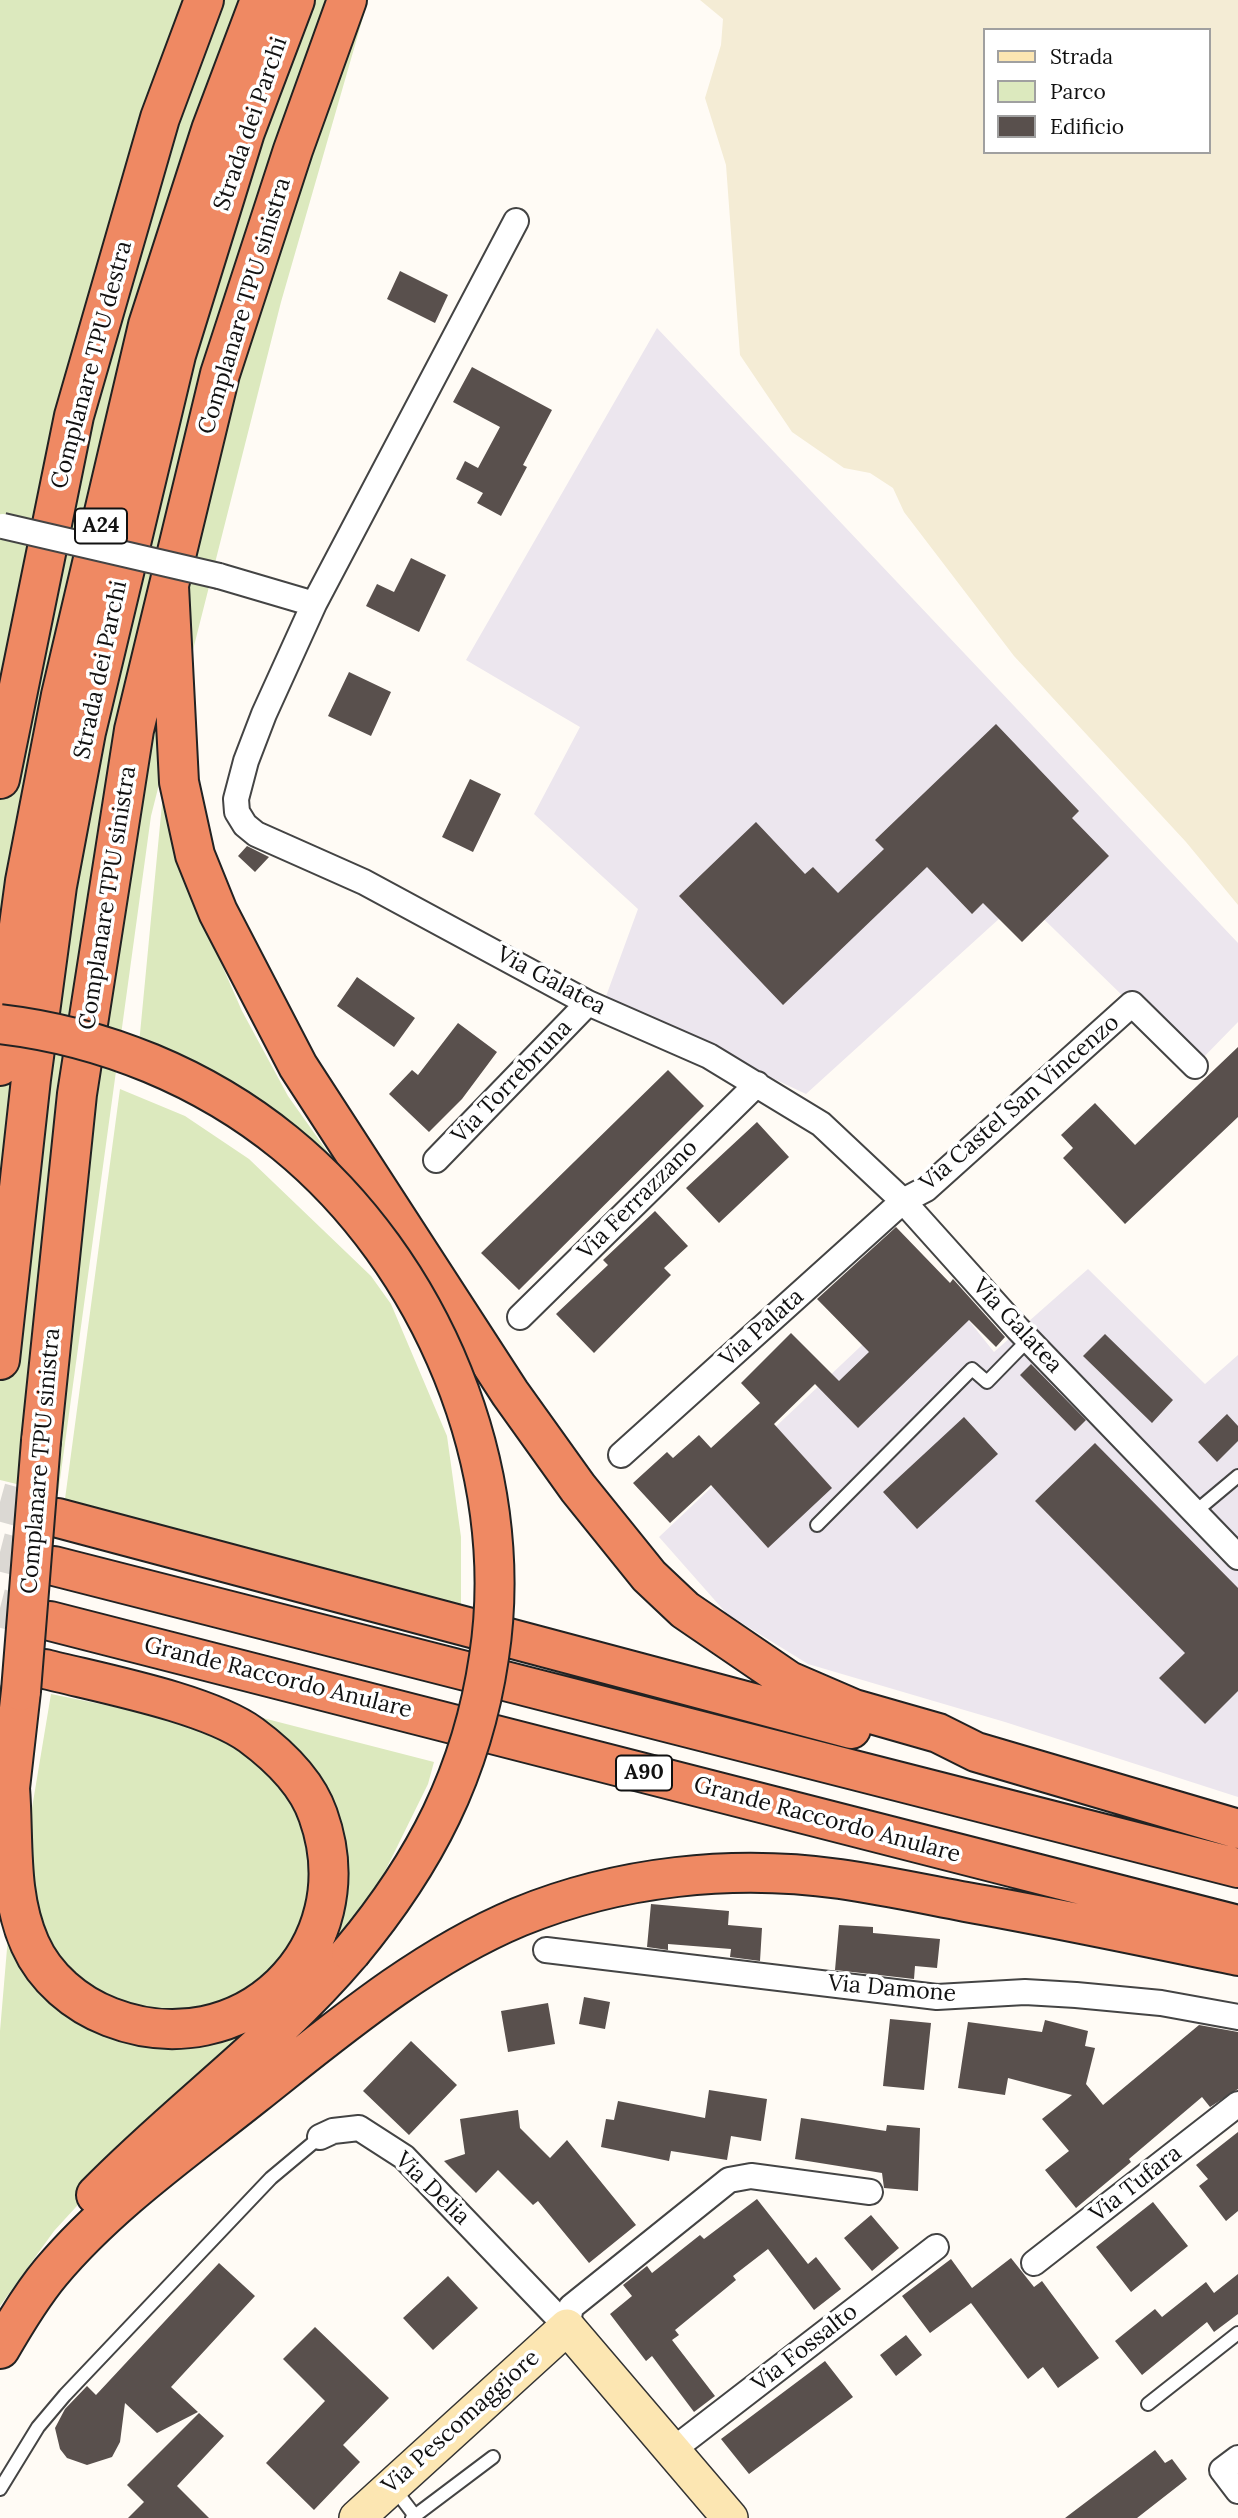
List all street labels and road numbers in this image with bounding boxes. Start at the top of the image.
street label: Strada dei Parchi [208,34,294,214]
street label: Complanare TPU sinistra [193,174,297,438]
street label: Complanare TPU destra [46,238,138,492]
road number: A24 [75,508,127,544]
street label: Strada dei Parchi [69,578,133,762]
street label: Complanare TPU sinistra [73,764,143,1032]
street label: Via Galatea [492,941,610,1021]
street label: Via Castel San Vincenzo [915,1009,1125,1197]
street label: Via Torrebruna [446,1014,578,1150]
street label: Via Ferrazzano [572,1134,704,1266]
street label: Via Galatea [966,1273,1068,1379]
street label: Via Palata [714,1283,810,1373]
street label: Complanare TPU sinistra [16,1327,66,1595]
street label: Grande Raccordo Anulare [141,1631,415,1725]
road number: A90 [616,1756,672,1790]
street label: Grande Raccordo Anulare [691,1771,963,1869]
street label: Via Damone [827,1970,957,2008]
street label: Via Tufara [1085,2140,1187,2228]
street label: Via Delia [389,2147,475,2231]
street label: Via Fossalto [747,2298,863,2398]
street label: Via Pescomaggiore [377,2344,545,2500]

